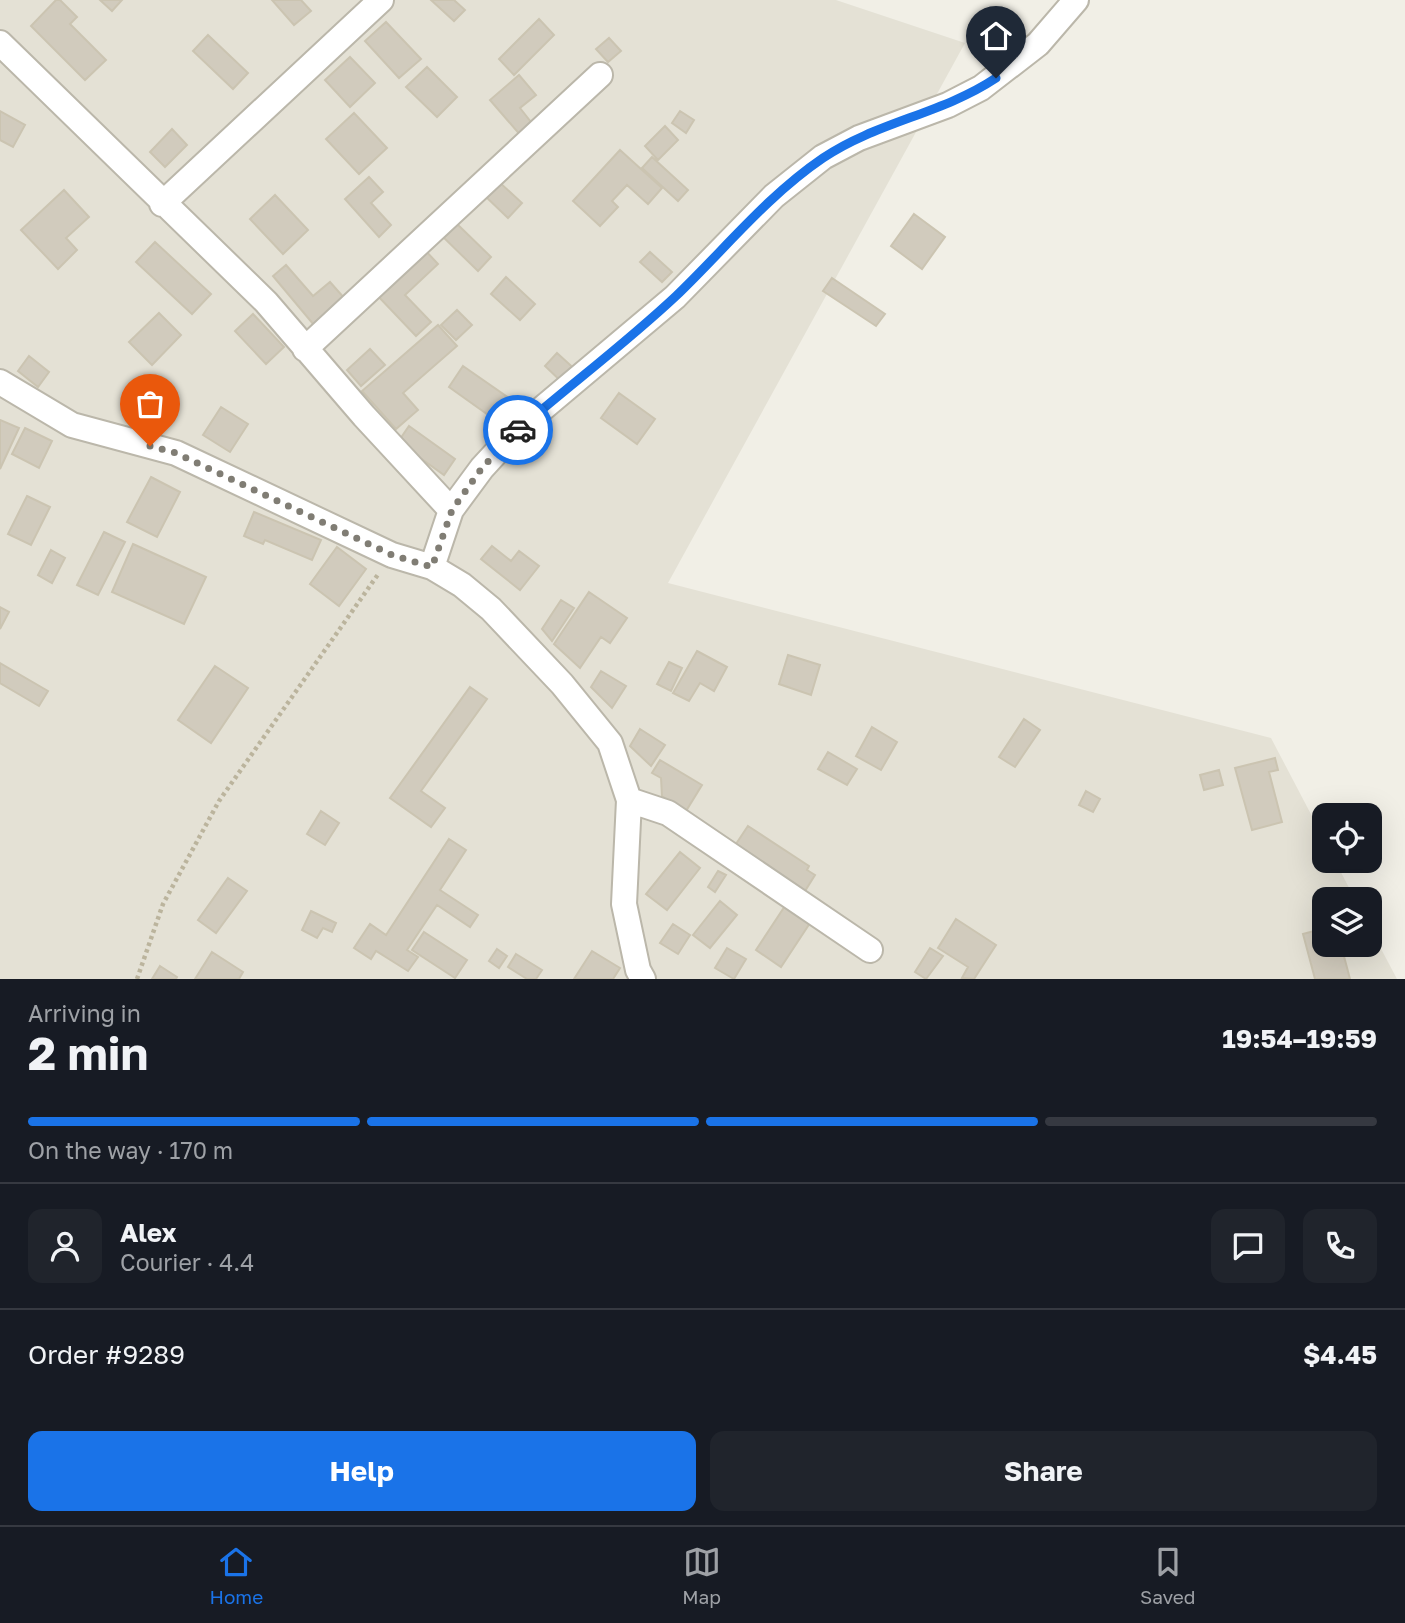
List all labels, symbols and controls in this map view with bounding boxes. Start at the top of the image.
pin [966,6,1026,78]
icon: home [977,17,1015,55]
pin [120,374,180,446]
icon: bag [131,385,169,423]
courier [483,395,553,465]
icon: car [499,411,537,449]
map controls [1312,803,1382,957]
button: locate [1312,803,1382,873]
button: layers [1312,887,1382,957]
text: Arriving in [28,999,141,1027]
text: 19:54–19:59 [1222,1023,1377,1054]
text: 2 min [28,1025,148,1080]
text: On the way · 170 m [28,1136,233,1164]
button: person [28,1209,102,1283]
button: chat [1211,1209,1285,1283]
button: phone [1303,1209,1377,1283]
text: Alex [120,1217,177,1248]
text: Courier · 4.4 [120,1248,254,1276]
text: Order #9289 [28,1339,185,1370]
text: $4.45 [1303,1339,1377,1370]
button: Help [28,1431,696,1511]
button: Share [710,1431,1377,1511]
tab: Home [210,1543,263,1608]
tab: Map [682,1543,721,1608]
tab: Saved [1140,1543,1195,1608]

